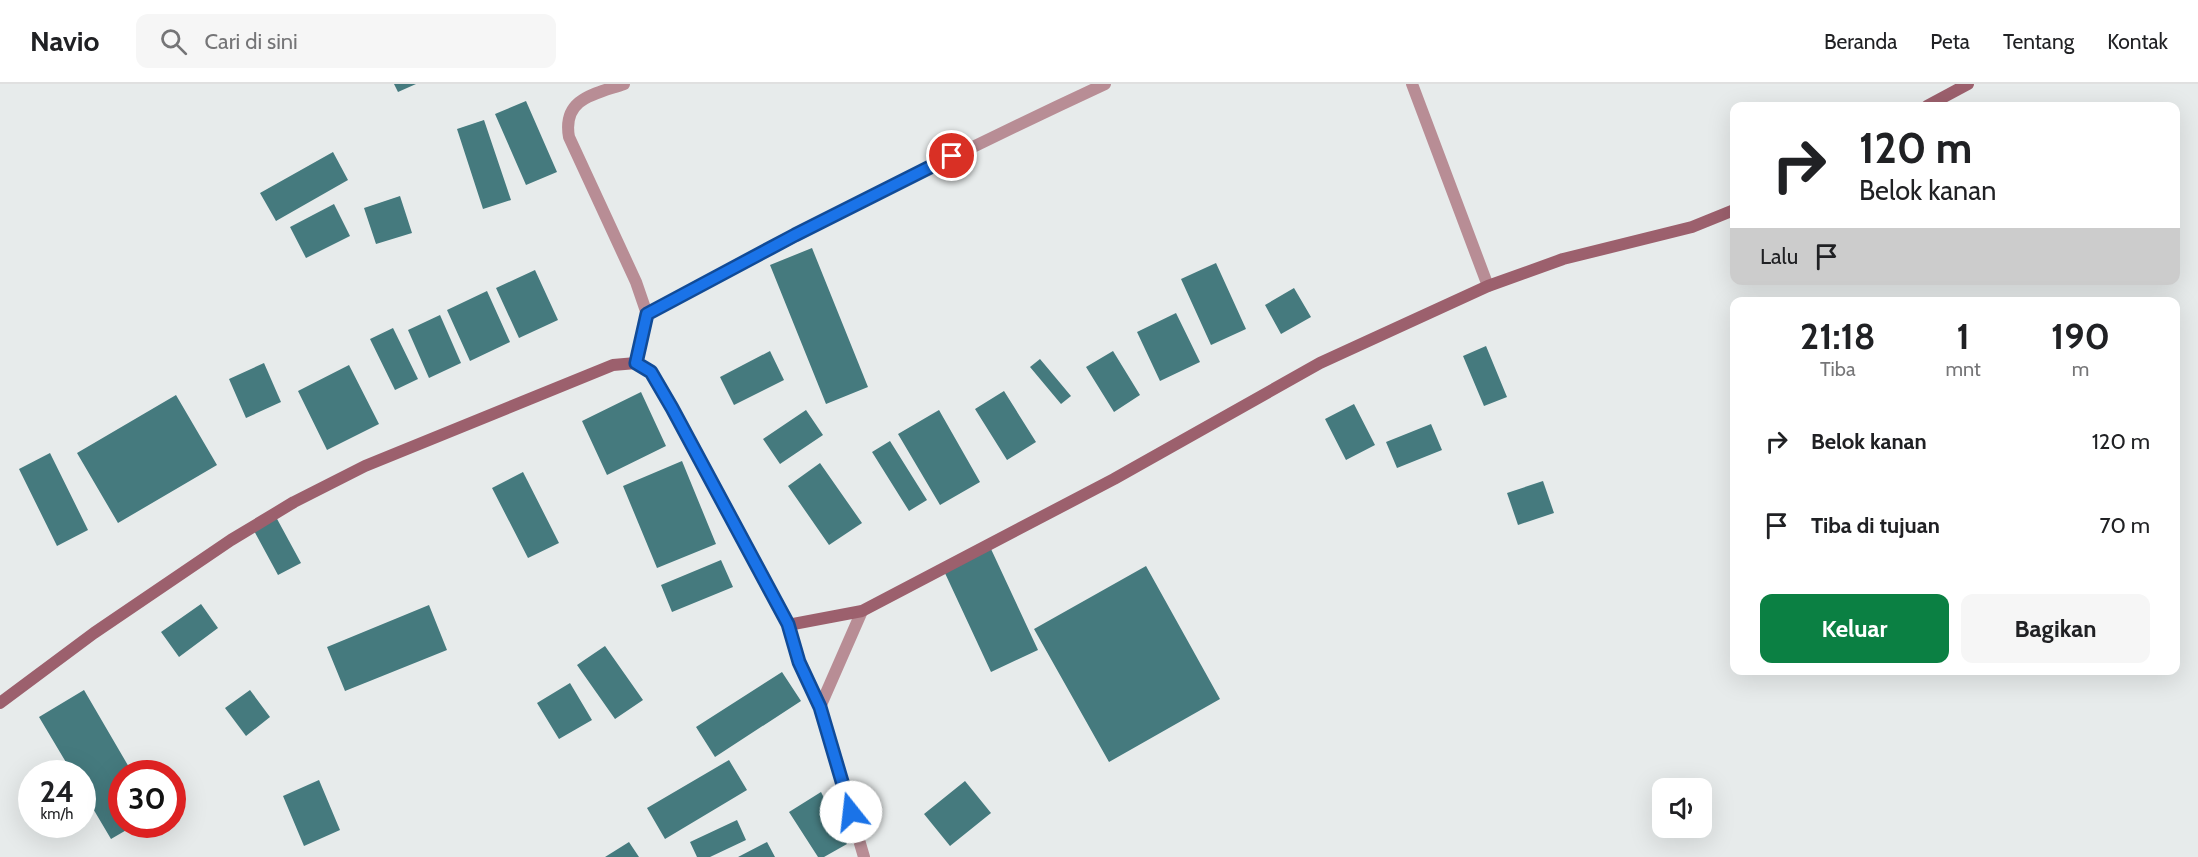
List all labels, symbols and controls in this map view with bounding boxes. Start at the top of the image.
search box [136,14,556,68]
text: Navio [30,24,100,58]
icon: search [157,25,190,58]
text: Cari di sini [205,28,298,55]
text: Beranda [1824,29,1897,54]
text: Peta [1930,29,1970,54]
text: Tentang [2003,29,2074,54]
text: Kontak [2107,29,2168,54]
text: 120 m [1859,122,1972,174]
icon: right [1760,126,1838,204]
pin [926,130,977,181]
icon: arrive [935,139,968,172]
text: Belok kanan [1859,174,1996,207]
icon: arrive [1810,240,1843,273]
text: Lalu [1760,243,1798,270]
text: 21:18 [1800,314,1875,358]
text: 1 [1957,314,1970,358]
text: 190 [2051,314,2110,358]
text: Tiba [1820,357,1855,381]
text: mnt [1946,357,1981,381]
text: m [2072,357,2089,381]
icon: right [1760,425,1793,458]
text: Belok kanan [1811,428,1927,455]
text: 120 m [2092,428,2150,455]
icon: arrive [1760,509,1793,542]
text: Tiba di tujuan [1811,512,1940,539]
text: 70 m [2100,512,2150,539]
button: Keluar [1760,594,1949,663]
button: Bagikan [1961,594,2150,663]
speed limit sign: 30 [108,760,186,838]
text: 24 [40,773,74,810]
map controls [1652,778,1712,838]
button: sound [1652,778,1712,838]
position arrow [819,780,883,844]
text: km/h [41,805,73,823]

